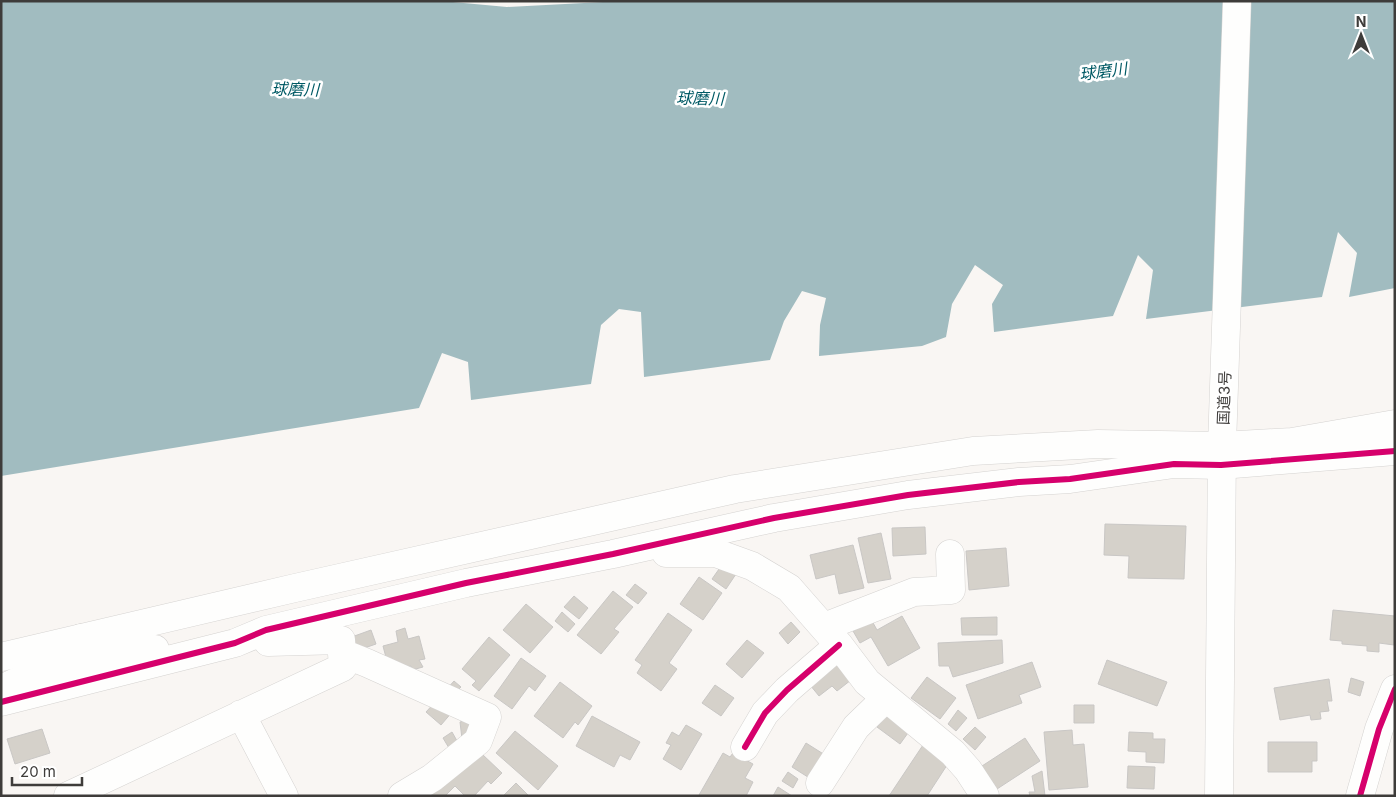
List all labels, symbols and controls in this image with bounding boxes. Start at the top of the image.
north arrow [1336,10,1386,60]
text: N [1356,13,1366,30]
water label: 球磨川 [1078,58,1130,84]
water label: 球磨川 [271,79,321,99]
water label: 球磨川 [676,88,726,108]
street label: 国道3号 [1214,371,1234,425]
scale bar [12,754,82,786]
text: 20 m [20,762,56,781]

